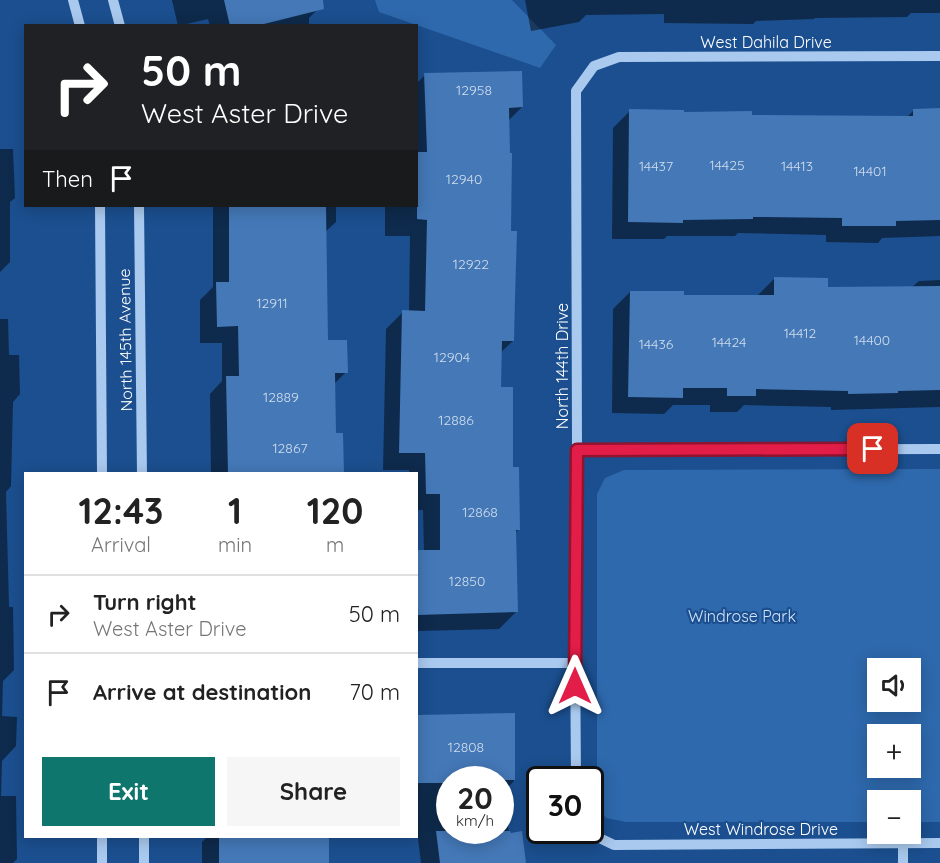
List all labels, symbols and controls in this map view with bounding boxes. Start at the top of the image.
street label: West Dahila Drive [700,32,832,52]
text: 50 m [141,44,241,97]
icon: right [42,48,120,126]
house number: 12958 [456,81,492,99]
text: West Aster Drive [141,96,348,130]
house number: 14425 [709,156,745,174]
house number: 14437 [639,157,673,175]
house number: 14413 [781,157,813,175]
icon: arrive [105,162,138,195]
house number: 14401 [853,162,887,180]
text: Then [42,165,93,193]
house number: 12940 [446,170,482,188]
house number: 12922 [453,255,489,273]
street label: North 145th Avenue [114,268,136,412]
house number: 12911 [256,294,288,312]
street label: North 144th Drive [552,303,572,429]
house number: 14412 [784,324,817,342]
house number: 14400 [854,331,890,349]
house number: 14424 [712,333,746,351]
house number: 14436 [639,335,674,353]
house number: 12904 [434,348,470,366]
house number: 12889 [263,388,299,406]
house number: 12886 [438,411,474,429]
pin [847,423,898,474]
icon: arrive [856,432,889,465]
house number: 12867 [272,439,308,457]
text: 12:43 [79,488,163,533]
text: 1 [228,488,242,533]
text: 120 [307,488,363,533]
house number: 12868 [462,503,498,521]
text: Arrival [91,532,151,557]
text: min [218,532,252,557]
text: m [326,532,344,557]
house number: 12850 [449,572,485,590]
text: Turn right [93,588,197,616]
icon: right [42,598,75,631]
text: 50 m [349,600,400,628]
park label: Windrose Park [688,606,796,626]
text: West Aster Drive [93,616,247,641]
position arrow [543,654,607,718]
map controls [867,658,921,844]
button: sound [867,658,921,712]
icon: arrive [42,676,75,709]
text: Arrive at destination [93,678,311,706]
text: 70 m [350,678,400,706]
button: + [867,724,921,778]
house number: 12808 [448,738,484,756]
button: Exit [42,757,215,826]
button: Share [227,757,400,826]
speed limit sign: 30 [526,766,604,844]
text: 20 [457,779,493,817]
button: − [867,790,921,844]
text: km/h [456,811,494,830]
street label: West Windrose Drive [684,819,838,839]

